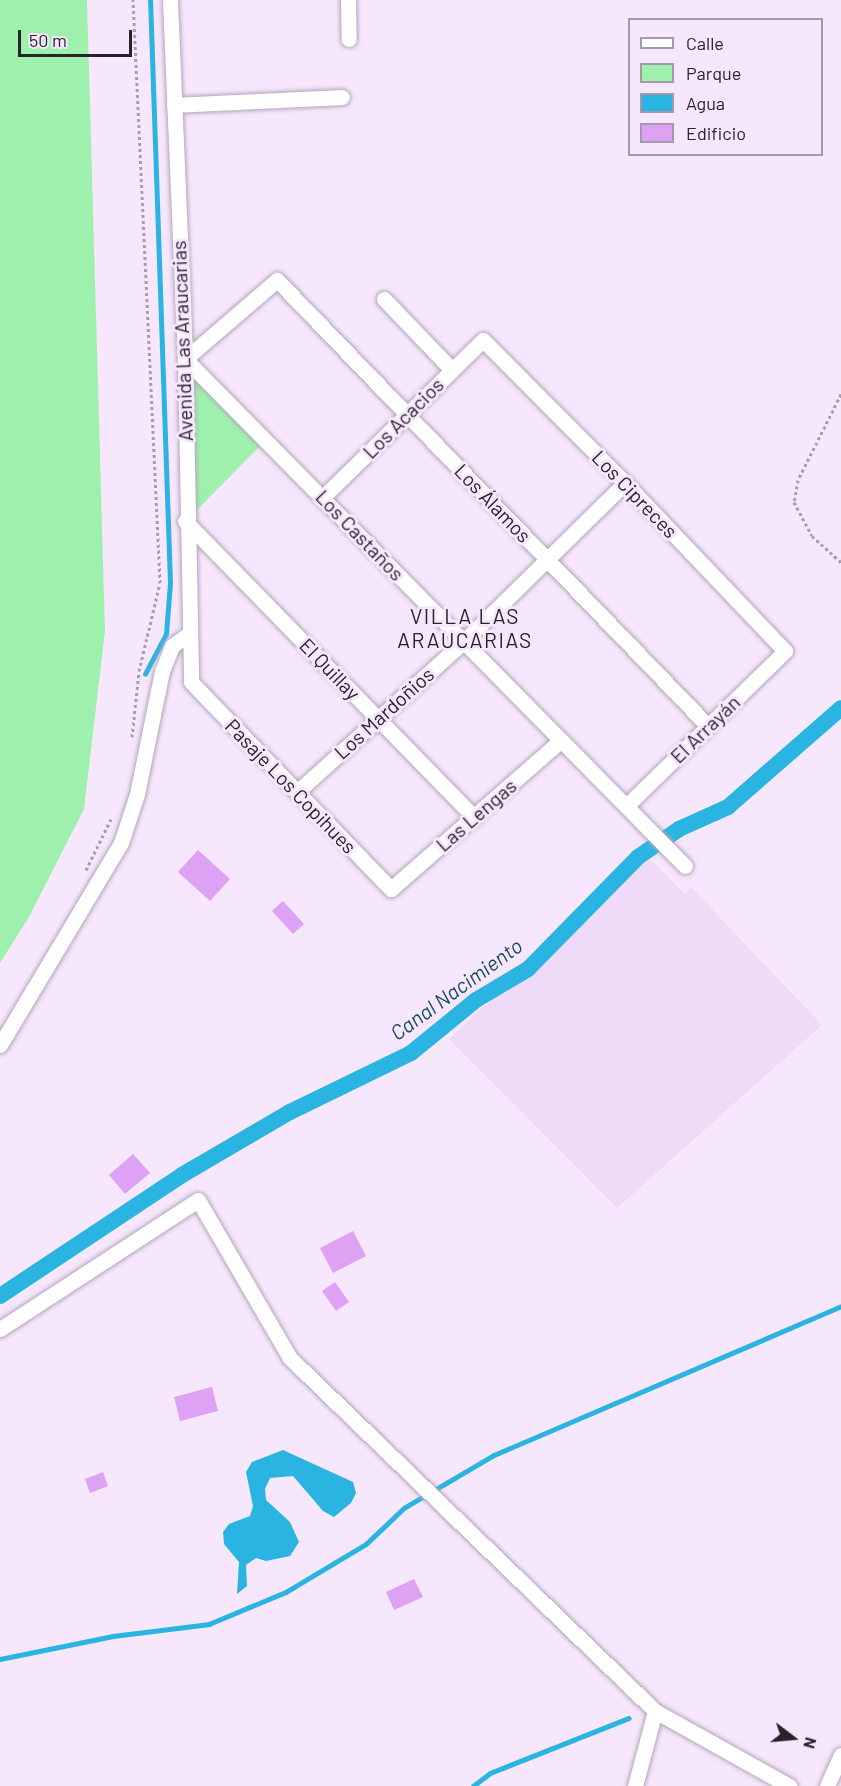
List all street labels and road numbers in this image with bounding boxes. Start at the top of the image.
street label: Avenida Las Araucarias [167,240,197,442]
street label: Los Acacios [358,373,448,463]
street label: Los Cipreces [587,445,683,543]
street label: Los Álamos [450,459,536,547]
street label: Los Castaños [311,485,409,585]
street label: El Quillay [295,633,365,705]
street label: Los Mardoñios [329,662,439,764]
street label: El Arrayán [665,690,745,768]
street label: Pasaje Los Copihues [221,714,361,858]
street label: Las Lengas [431,774,521,856]

